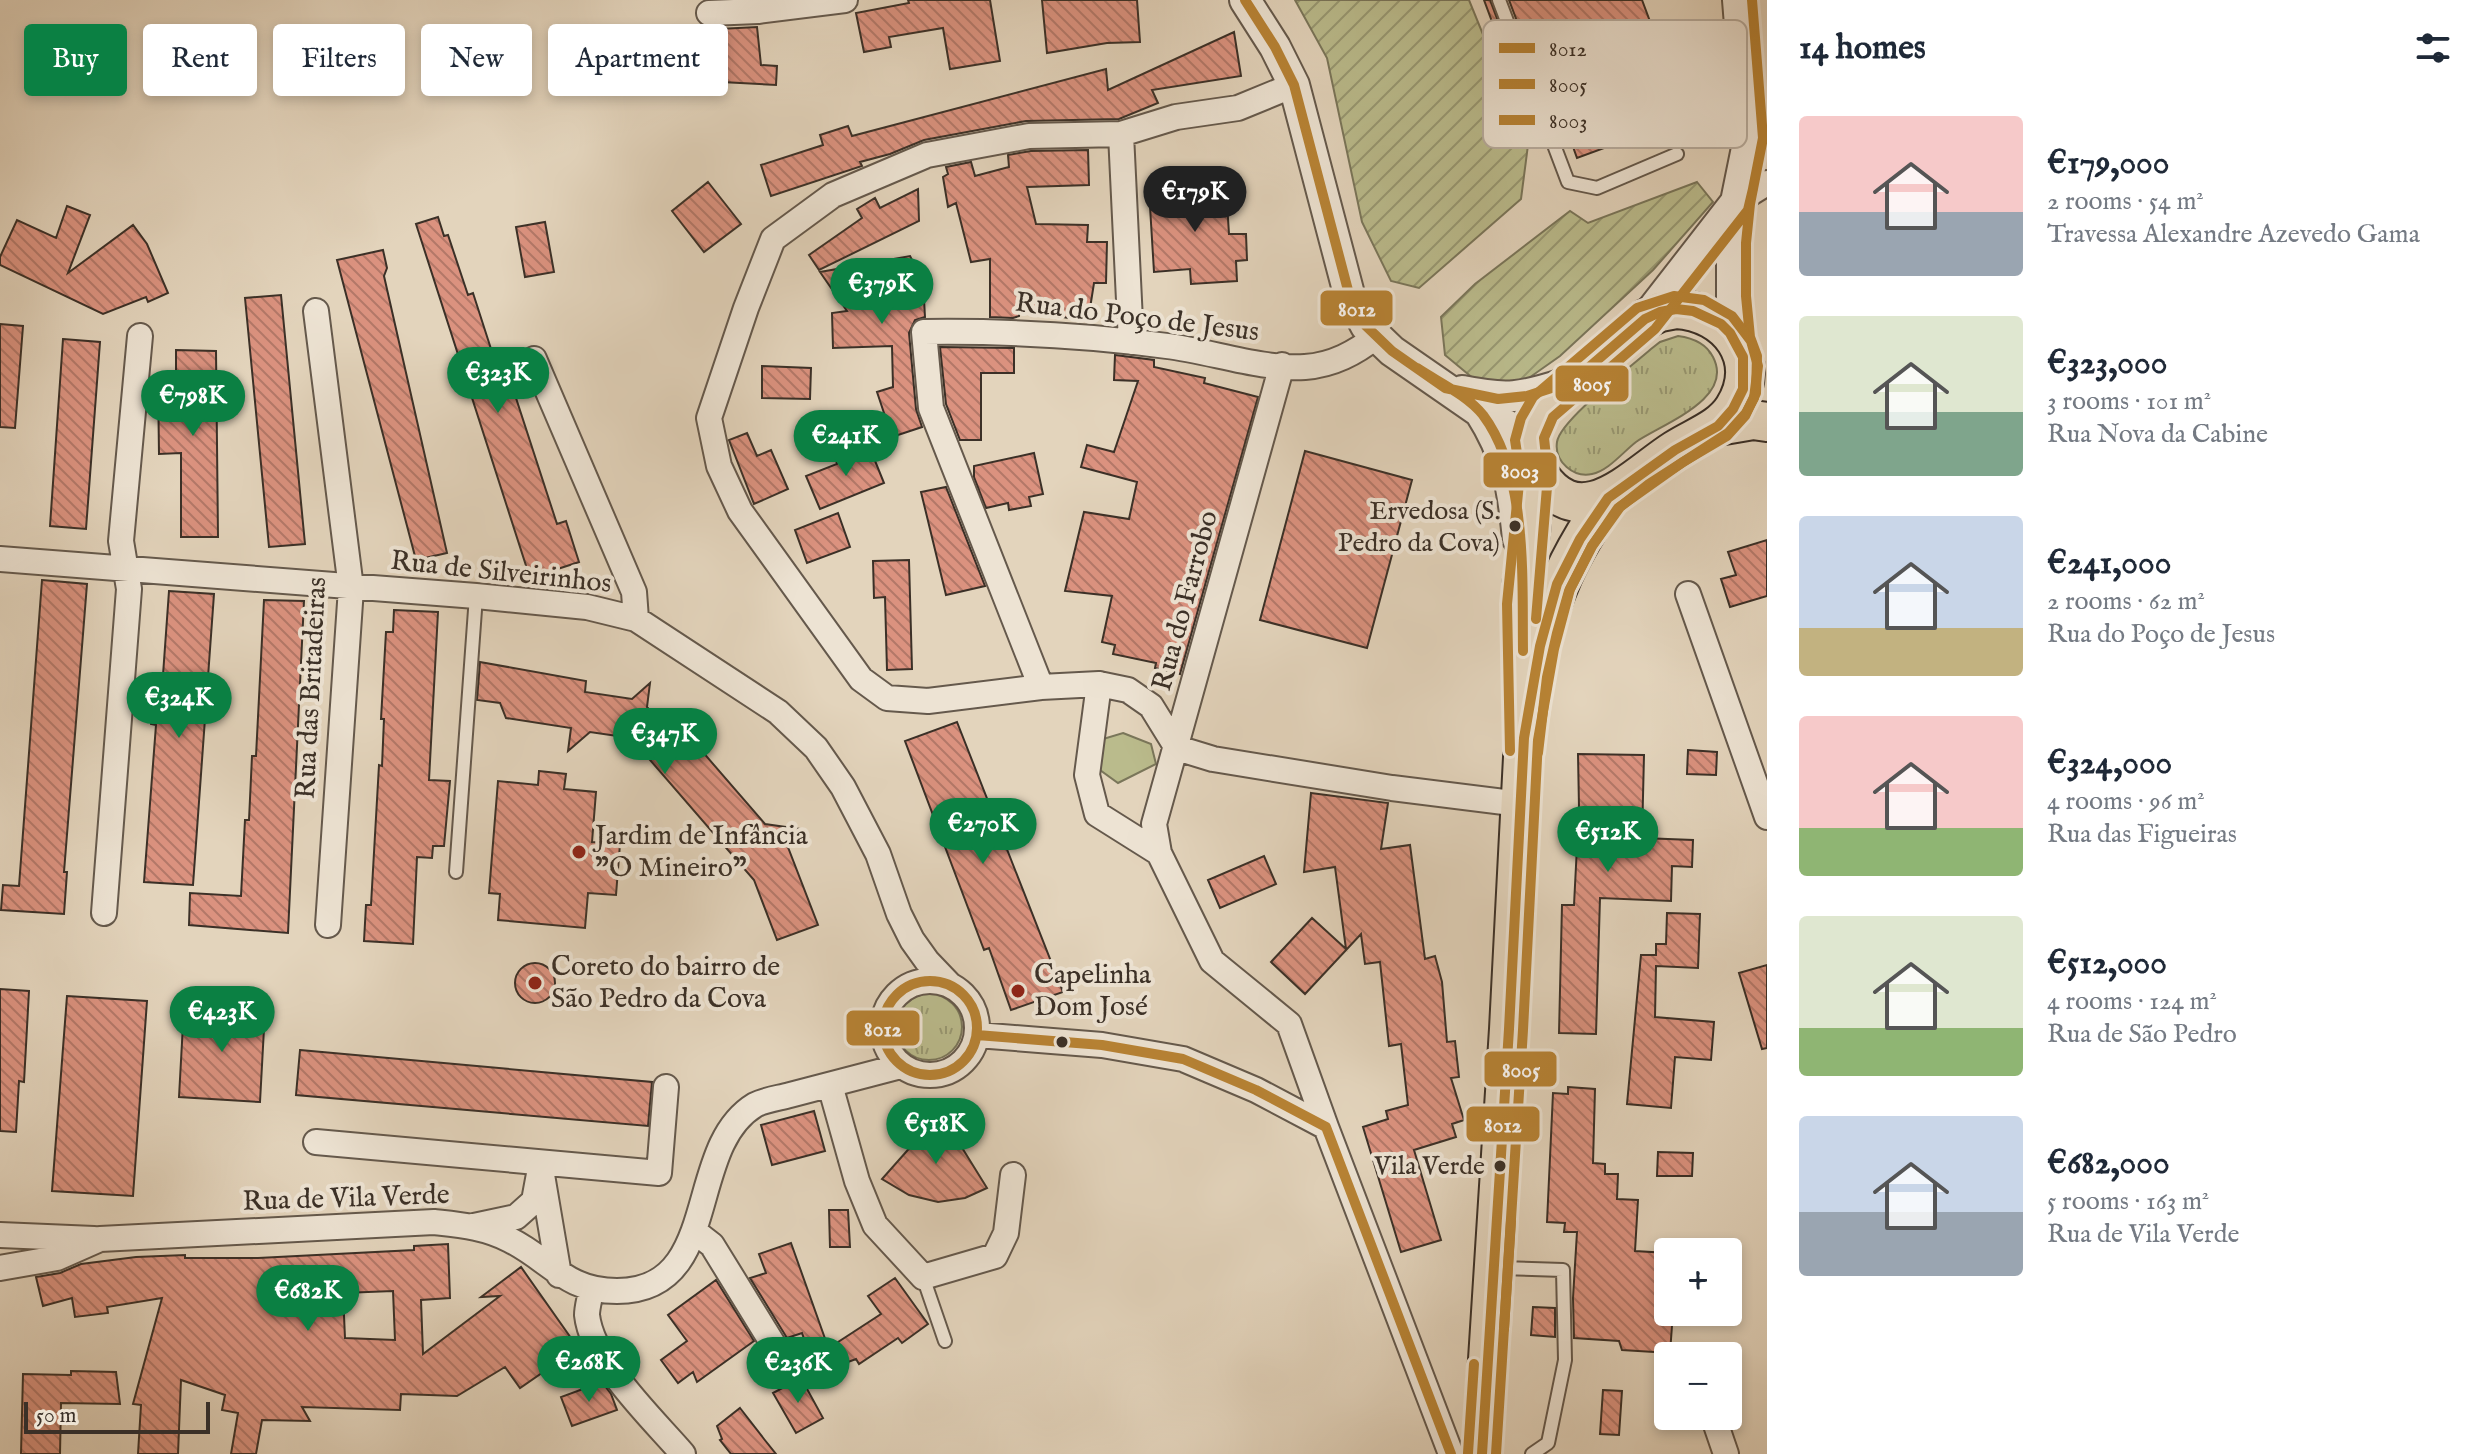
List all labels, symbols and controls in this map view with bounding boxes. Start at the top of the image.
legend [1483,20,1747,148]
chip: Buy [24,24,127,96]
chip: Rent [143,24,257,96]
chip: Filters [273,24,405,96]
chip: New [421,24,532,96]
chip: Apartment [548,24,728,96]
icon: filters [2411,26,2455,70]
text: 14 homes [1799,27,1926,70]
text: 8012 [1549,36,1587,64]
text: 8005 [1549,72,1587,100]
text: 8003 [1549,108,1587,136]
text: €179,000 [2047,142,2170,185]
icon: home [1863,148,1959,244]
pin: €179K [1139,166,1251,234]
text: €179K [1161,175,1229,208]
text: 2 rooms · 54 m² [2047,185,2204,218]
text: Travessa Alexandre Azevedo Gama [2047,218,2420,251]
pin: €379K [826,258,938,326]
text: €379K [848,267,916,300]
street label: Rua do Poço de Jesus [1013,286,1261,350]
line badge: 8012 [1319,289,1394,327]
text: 8012 [1338,296,1376,324]
text: €323,000 [2047,342,2167,385]
pin: €323K [442,347,554,415]
icon: home [1863,348,1959,444]
text: €323K [465,356,531,389]
line badge: 8005 [1554,364,1630,403]
pin: €798K [137,370,249,438]
text: 8005 [1573,371,1611,399]
text: €798K [159,379,227,412]
text: 3 rooms · 101 m² [2047,385,2211,418]
pin: €241K [790,410,902,478]
text: Rua Nova da Cabine [2047,418,2268,451]
text: €241K [812,419,880,452]
line badge: 8003 [1482,451,1558,489]
text: 8003 [1501,458,1539,486]
place label: Ervedosa (S. Pedro da Cova) [1338,495,1500,560]
street label: Rua do Farrobo [1145,507,1227,695]
marker: Ervedosa (S. Pedro da Cova) [1507,518,1523,534]
text: €241,000 [2047,542,2171,585]
street label: Rua de Silveirinhos [389,544,613,602]
icon: home [1863,548,1959,644]
street label: Rua das Britadeiras [289,576,335,800]
text: 2 rooms · 62 m² [2047,585,2205,618]
text: Rua do Poço de Jesus [2047,618,2275,651]
pin: €324K [123,672,235,740]
text: €324K [145,681,213,714]
pin: €347K [609,708,721,776]
text: €347K [631,717,699,750]
text: €324,000 [2047,742,2172,785]
icon: home [1863,748,1959,844]
text: 4 rooms · 96 m² [2047,785,2205,818]
pin: €270K [927,798,1039,866]
pin: €512K [1552,806,1664,874]
text: €270K [948,807,1018,840]
text: €512K [1575,815,1641,848]
text: Rua das Figueiras [2047,818,2237,851]
place label: Jardim de Infância "O Mineiro" [592,819,809,886]
marker: Jardim de Infância "O Mineiro" [570,843,588,861]
text: €512,000 [2047,942,2167,985]
icon: home [1863,948,1959,1044]
place label: Coreto do bairro de São Pedro da Cova [551,950,780,1017]
place label: Capelinha Dom José [1034,958,1152,1025]
marker: Coreto do bairro de São Pedro da Cova [526,974,544,992]
marker: Capelinha Dom José [1009,982,1027,1000]
text: 4 rooms · 124 m² [2047,985,2217,1018]
pin: €423K [166,986,278,1054]
text: €423K [188,995,256,1028]
line badge: 8012 [845,1009,921,1047]
text: 8012 [864,1016,902,1044]
text: Rua de São Pedro [2047,1018,2237,1051]
unlabelled marker [1054,1034,1070,1050]
line badge: 8005 [1483,1050,1558,1088]
text: 8005 [1502,1057,1540,1085]
pin: €518K [880,1098,992,1166]
line badge: 8012 [1465,1105,1541,1143]
text: €518K [904,1107,968,1140]
text: 8012 [1484,1112,1522,1140]
text: €682,000 [2047,1142,2170,1185]
icon: home [1863,1148,1959,1244]
place label: Vila Verde [1373,1150,1485,1183]
marker: Vila Verde [1492,1158,1508,1174]
street label: Rua de Vila Verde [242,1178,450,1220]
text: 5 rooms · 163 m² [2047,1185,2209,1218]
text: Rua de Vila Verde [2047,1218,2239,1251]
map controls [1654,1238,1742,1430]
button: + [1654,1238,1742,1326]
pin: €682K [252,1265,364,1333]
text: €682K [274,1274,342,1307]
pin: €268K [533,1336,645,1404]
pin: €236K [742,1337,854,1405]
button: − [1654,1342,1742,1430]
text: €268K [555,1345,623,1378]
text: €236K [765,1346,831,1379]
scale bar [24,1398,210,1434]
text: 50 m [36,1402,77,1430]

